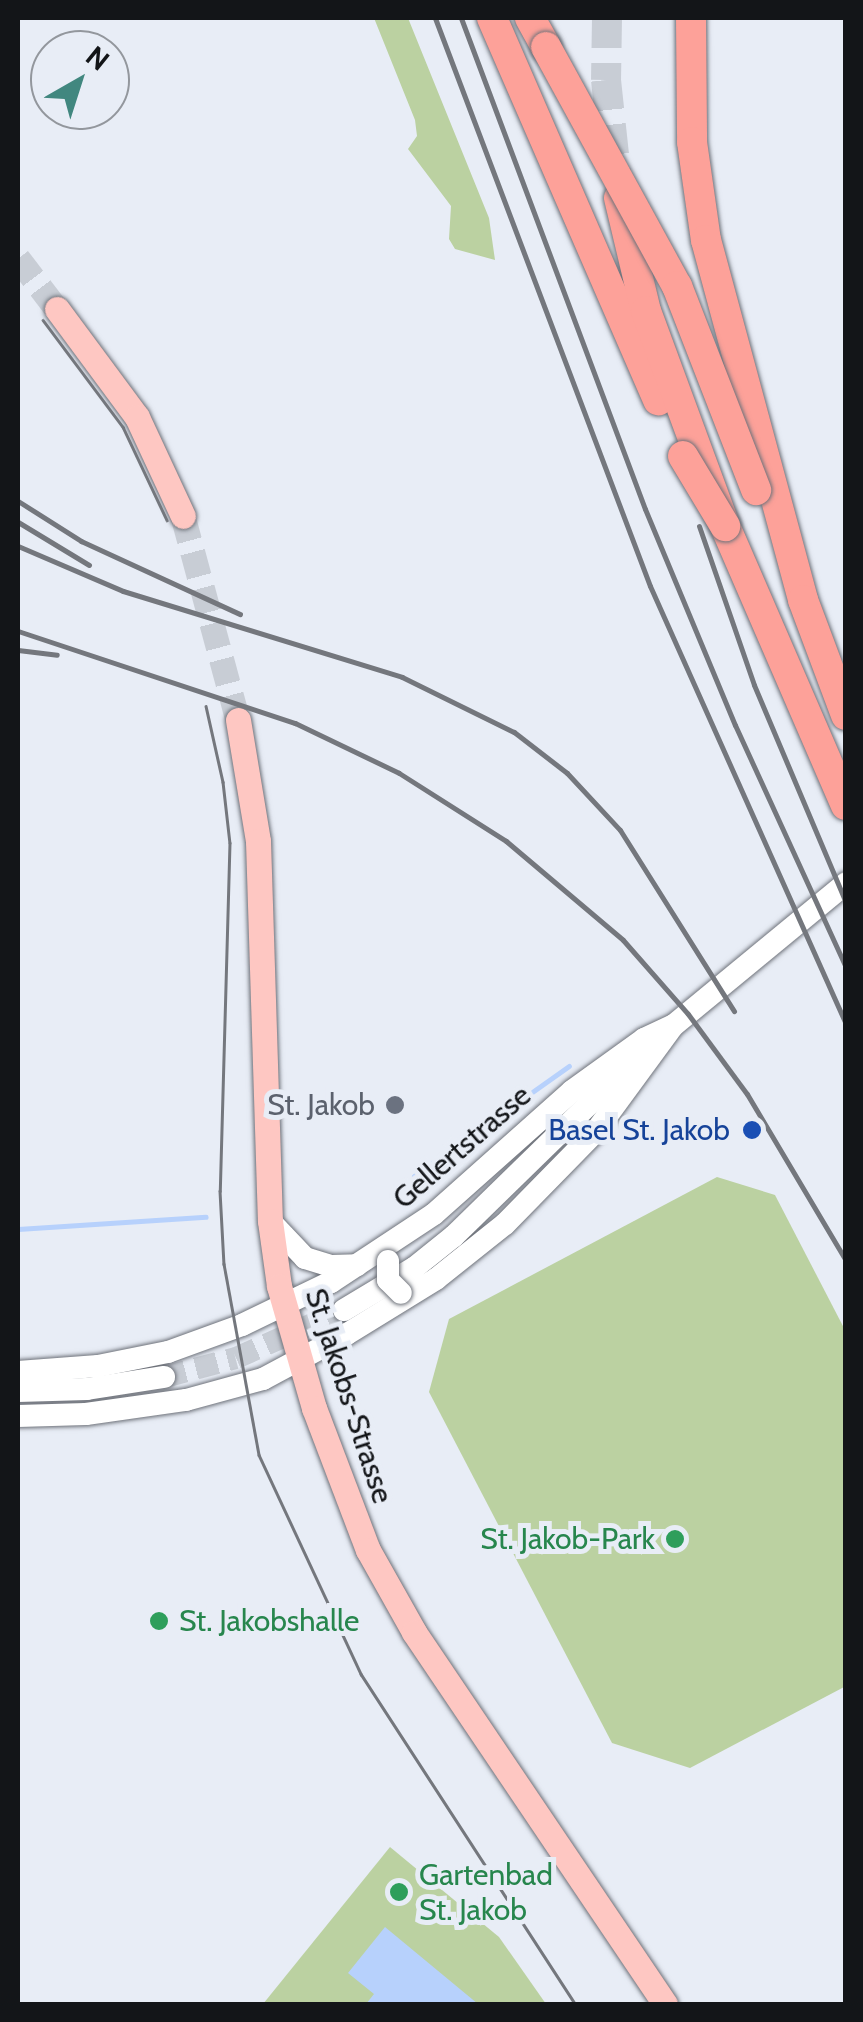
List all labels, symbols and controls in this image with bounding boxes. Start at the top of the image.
north arrow [30,30,130,130]
text: N [79,39,116,78]
street label: Gellertstrasse [386,1077,538,1217]
place label: St. Jakob [267,1087,375,1123]
marker: St. Jakob [384,1094,406,1116]
place label: Basel St. Jakob [548,1112,730,1148]
marker: Basel St. Jakob [739,1117,765,1143]
street label: St. Jakobs-Strasse [297,1284,401,1508]
place label: St. Jakob-Park [480,1521,655,1557]
marker: St. Jakob-Park [664,1528,686,1550]
place label: St. Jakobshalle [179,1603,359,1639]
marker: St. Jakobshalle [148,1610,170,1632]
place label: Gartenbad St. Jakob [419,1857,553,1928]
marker: Gartenbad St. Jakob [388,1881,410,1903]

